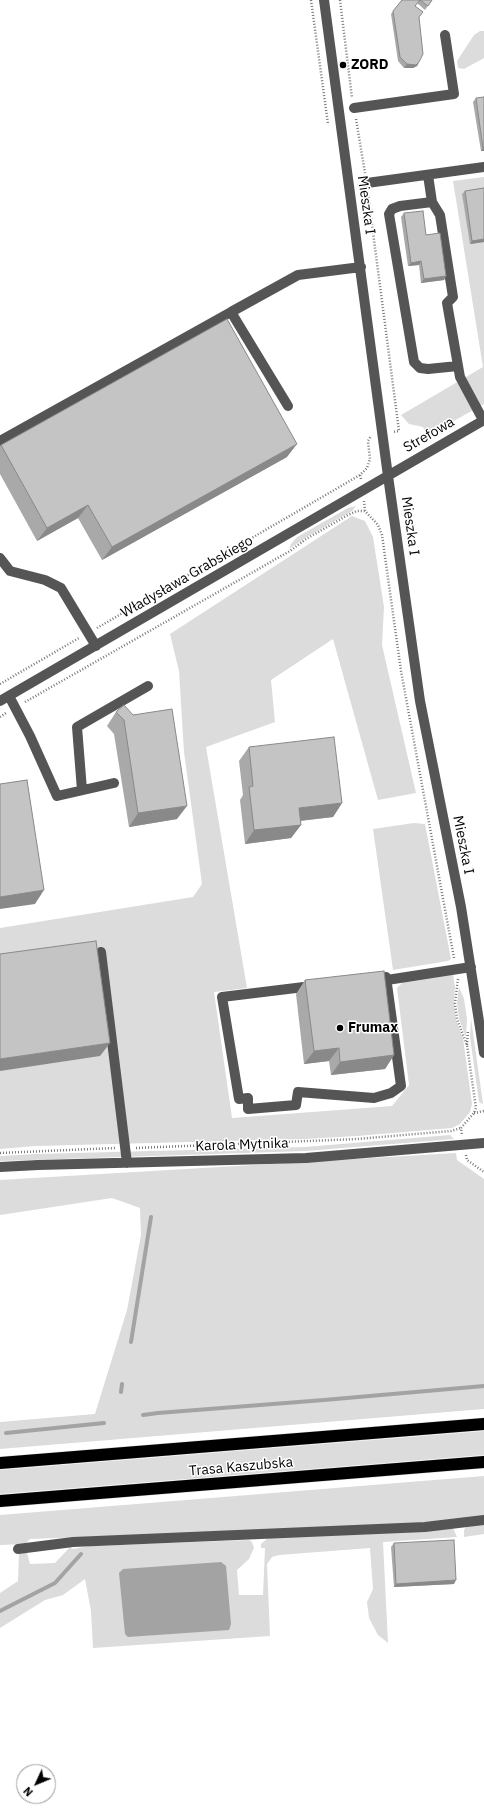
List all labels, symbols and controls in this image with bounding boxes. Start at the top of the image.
place label: ZORD [351,57,388,73]
marker: ZORD [338,60,348,70]
street label: Mieszka I [354,174,378,236]
street label: Strefowa [400,414,458,456]
street label: Mieszka I [398,495,422,557]
street label: Władysława Grabskiego [118,532,256,622]
street label: Mieszka I [449,814,477,876]
place label: Frumax [348,1020,398,1036]
marker: Frumax [335,1023,345,1033]
street label: Karola Mytnika [195,1135,289,1155]
street label: Trasa Kaszubska [188,1454,294,1480]
north arrow [16,1764,56,1804]
text: N [20,1784,36,1799]

